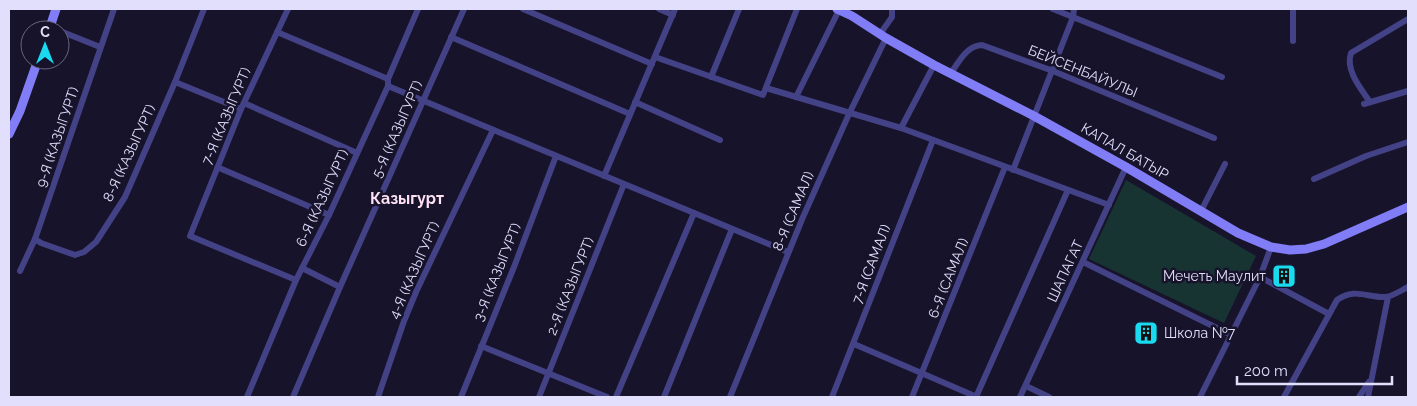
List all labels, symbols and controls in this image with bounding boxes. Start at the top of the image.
north arrow [20,20,70,70]
text: С [40,24,50,40]
street label: БЕЙСЕНБАЙУЛЫ [1026,41,1140,100]
street label: 7-Я (КАЗЫГУРТ) [198,65,254,167]
street label: 5-Я (КАЗЫГУРТ) [368,78,426,180]
street label: 9-Я (КАЗЫГУРТ) [32,85,82,189]
street label: 8-Я (КАЗЫГУРТ) [100,102,159,204]
street label: КАПАЛ БАТЫР [1078,120,1172,183]
street label: 6-Я (КАЗЫГУРТ) [293,147,352,249]
street label: 8-Я (САМАЛ) [769,169,817,253]
district label: Казыгурт [370,189,444,208]
street label: 4-Я (КАЗЫГУРТ) [385,219,443,321]
street label: 3-Я (КАЗЫГУРТ) [470,220,524,323]
street label: 7-Я (САМАЛ) [849,222,894,306]
street label: 2-Я (КАЗЫГУРТ) [543,235,597,337]
street label: 6-Я (САМАЛ) [925,235,971,320]
street label: ШАПАГАТ [1044,237,1086,305]
building icon: Мечеть Маулит [1271,263,1297,289]
place label: Мечеть Маулит [1163,268,1266,284]
building icon: Школа №7 [1133,320,1159,346]
place label: Школа №7 [1164,325,1236,341]
scale bar [1237,354,1392,386]
text: 200 m [1244,362,1288,380]

